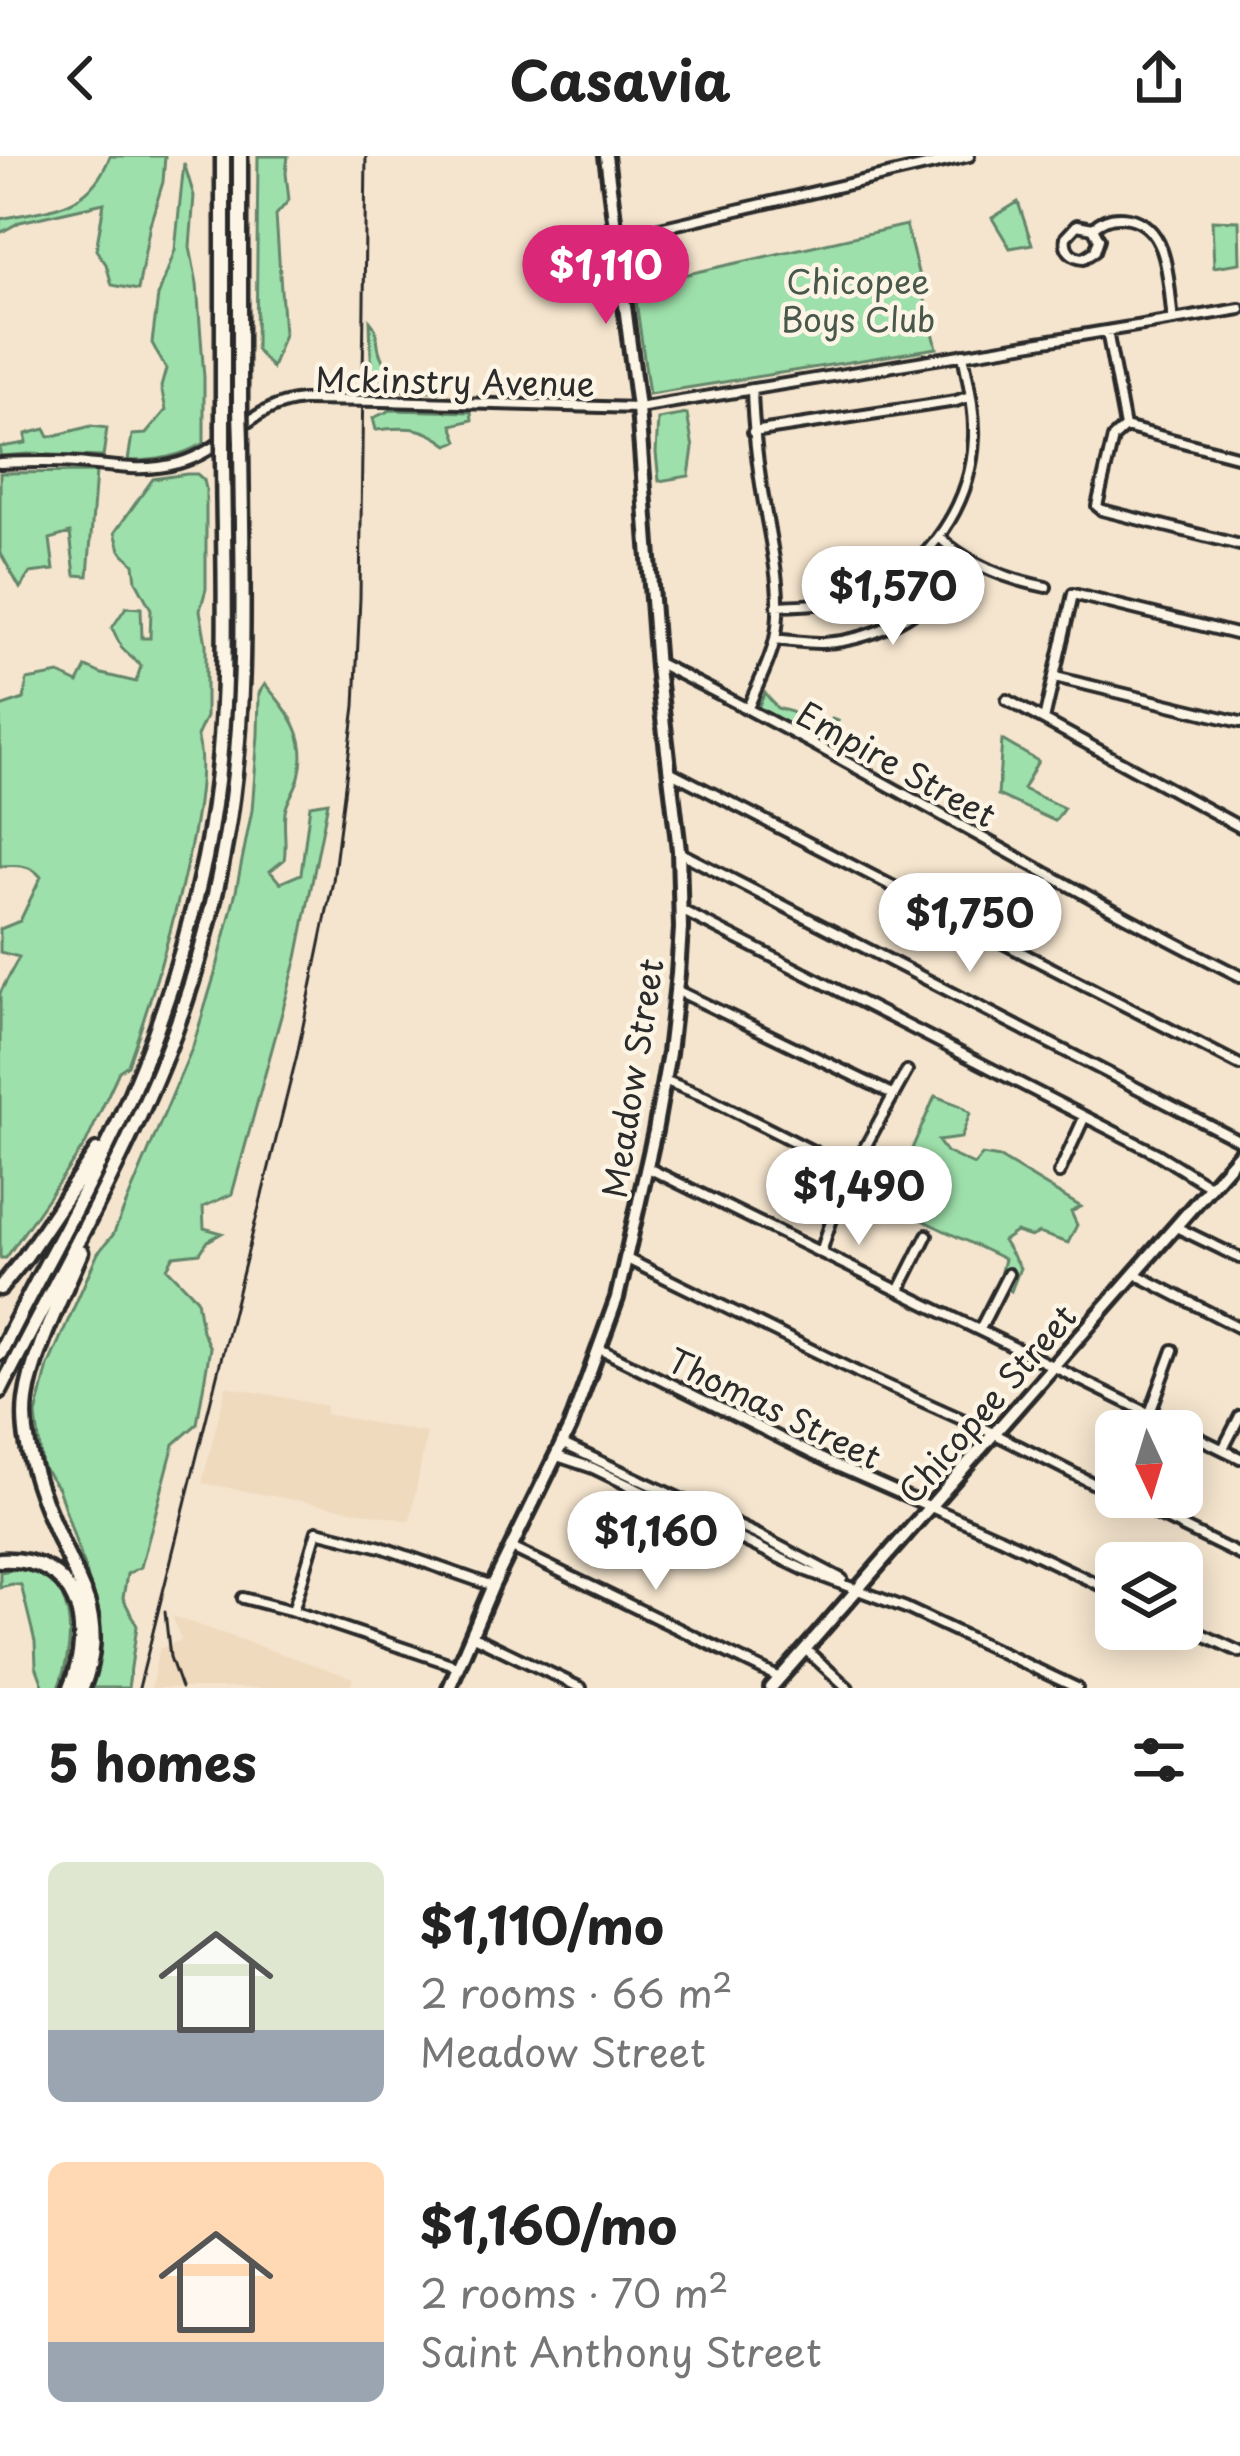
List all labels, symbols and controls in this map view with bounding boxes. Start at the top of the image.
text: Casavia [509,38,731,119]
icon: back [48,45,114,111]
icon: share [1126,45,1192,111]
pin: $1,110 [508,225,704,327]
text: $1,110 [549,234,663,293]
park label: Chicopee Boys Club [781,255,935,343]
street label: Mckinstry Avenue [315,353,595,407]
pin: $1,570 [795,546,991,648]
text: $1,570 [829,555,957,614]
street label: Empire Street [788,687,1006,839]
pin: $1,750 [872,873,1068,975]
text: $1,750 [906,882,1034,941]
street label: Meadow Street [587,955,675,1201]
pin: $1,490 [761,1146,957,1248]
text: $1,490 [793,1155,925,1214]
street label: Chicopee Street [885,1292,1087,1514]
street label: Thomas Street [660,1334,890,1480]
north arrow [1095,1410,1203,1518]
map controls [1095,1410,1203,1650]
pin: $1,160 [558,1491,754,1593]
text: $1,160 [594,1500,718,1559]
button: layers [1095,1542,1203,1650]
text: 5 homes [48,1722,257,1799]
icon: filters [1126,1727,1192,1793]
text: $1,110/mo [420,1885,664,1962]
icon: home [144,1910,288,2054]
text: 2 rooms · 66 m² [420,1962,733,2021]
text: Meadow Street [420,2021,706,2080]
text: $1,160/mo [420,2185,677,2262]
icon: home [144,2210,288,2354]
text: 2 rooms · 70 m² [420,2262,729,2321]
text: Saint Anthony Street [420,2321,822,2380]

